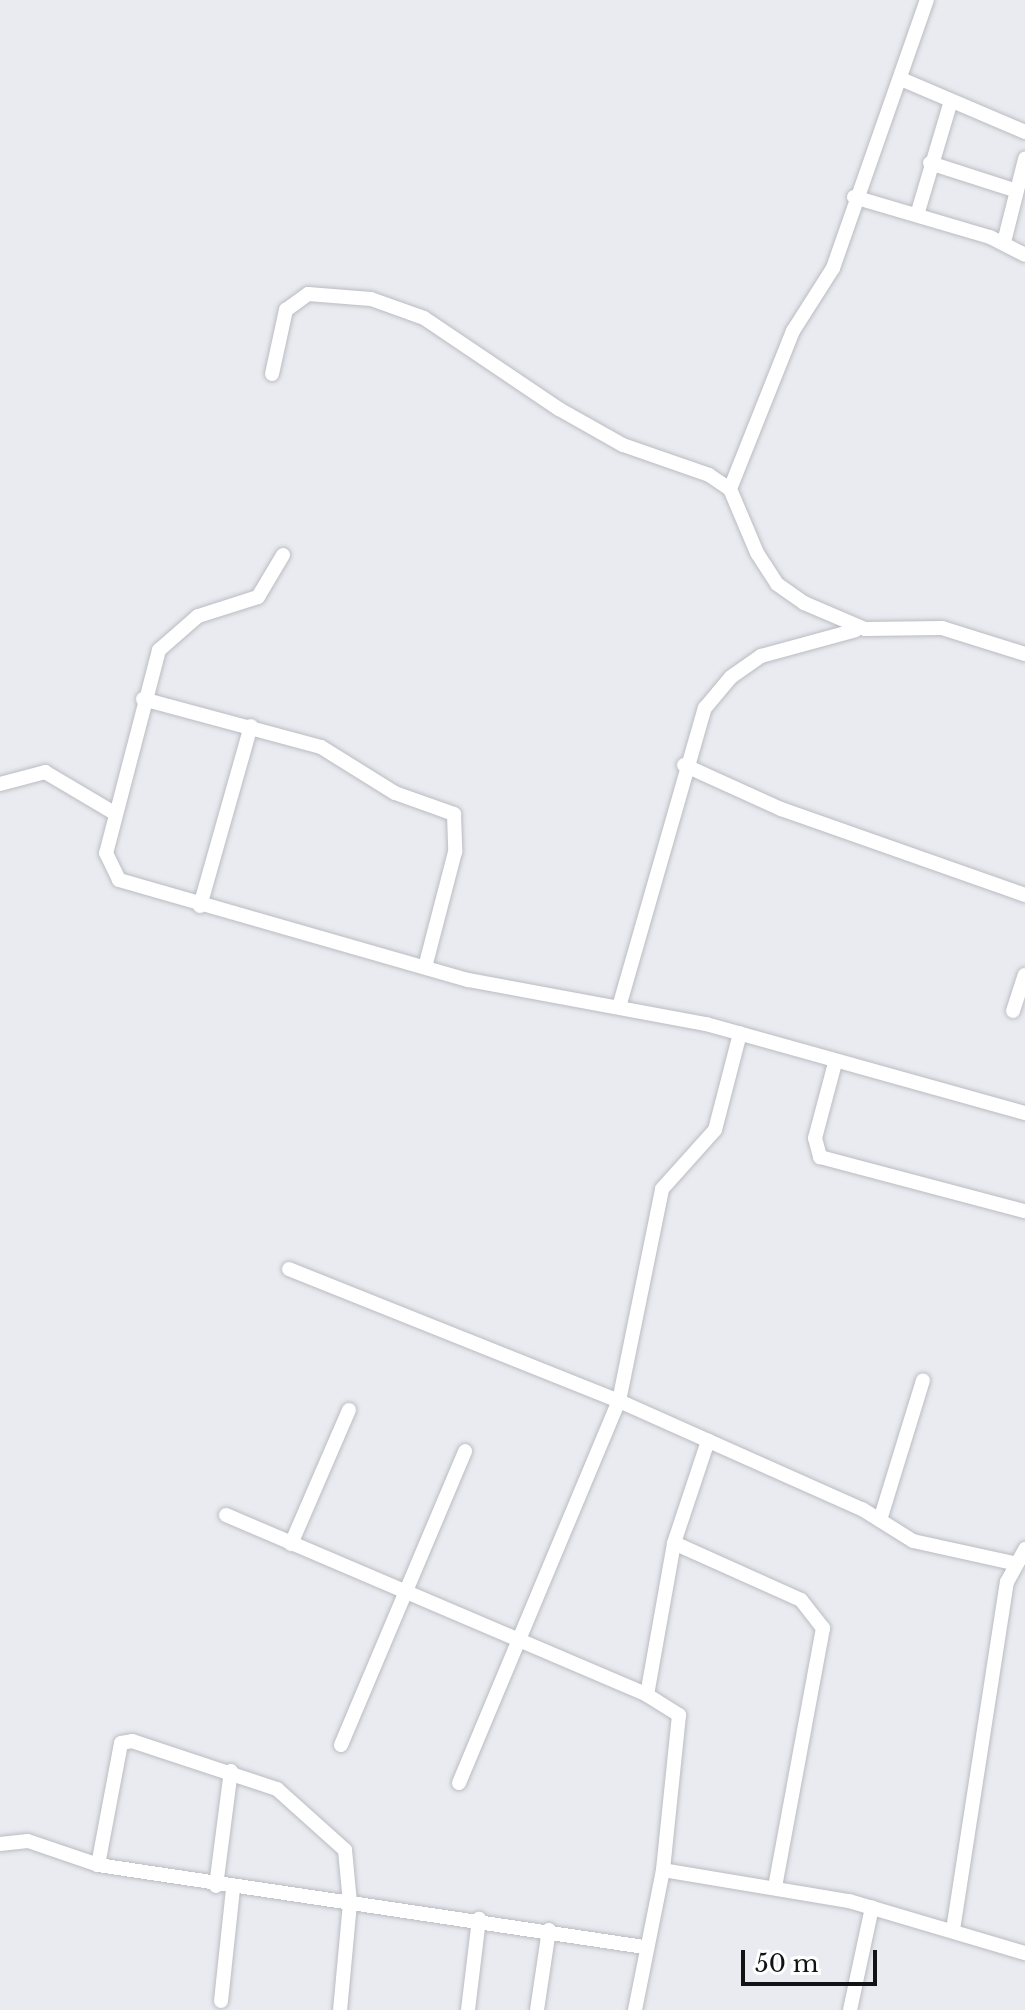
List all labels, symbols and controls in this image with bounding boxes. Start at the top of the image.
scale bar [745,1934,881,1984]
text: 50 m [755,1949,818,1978]

